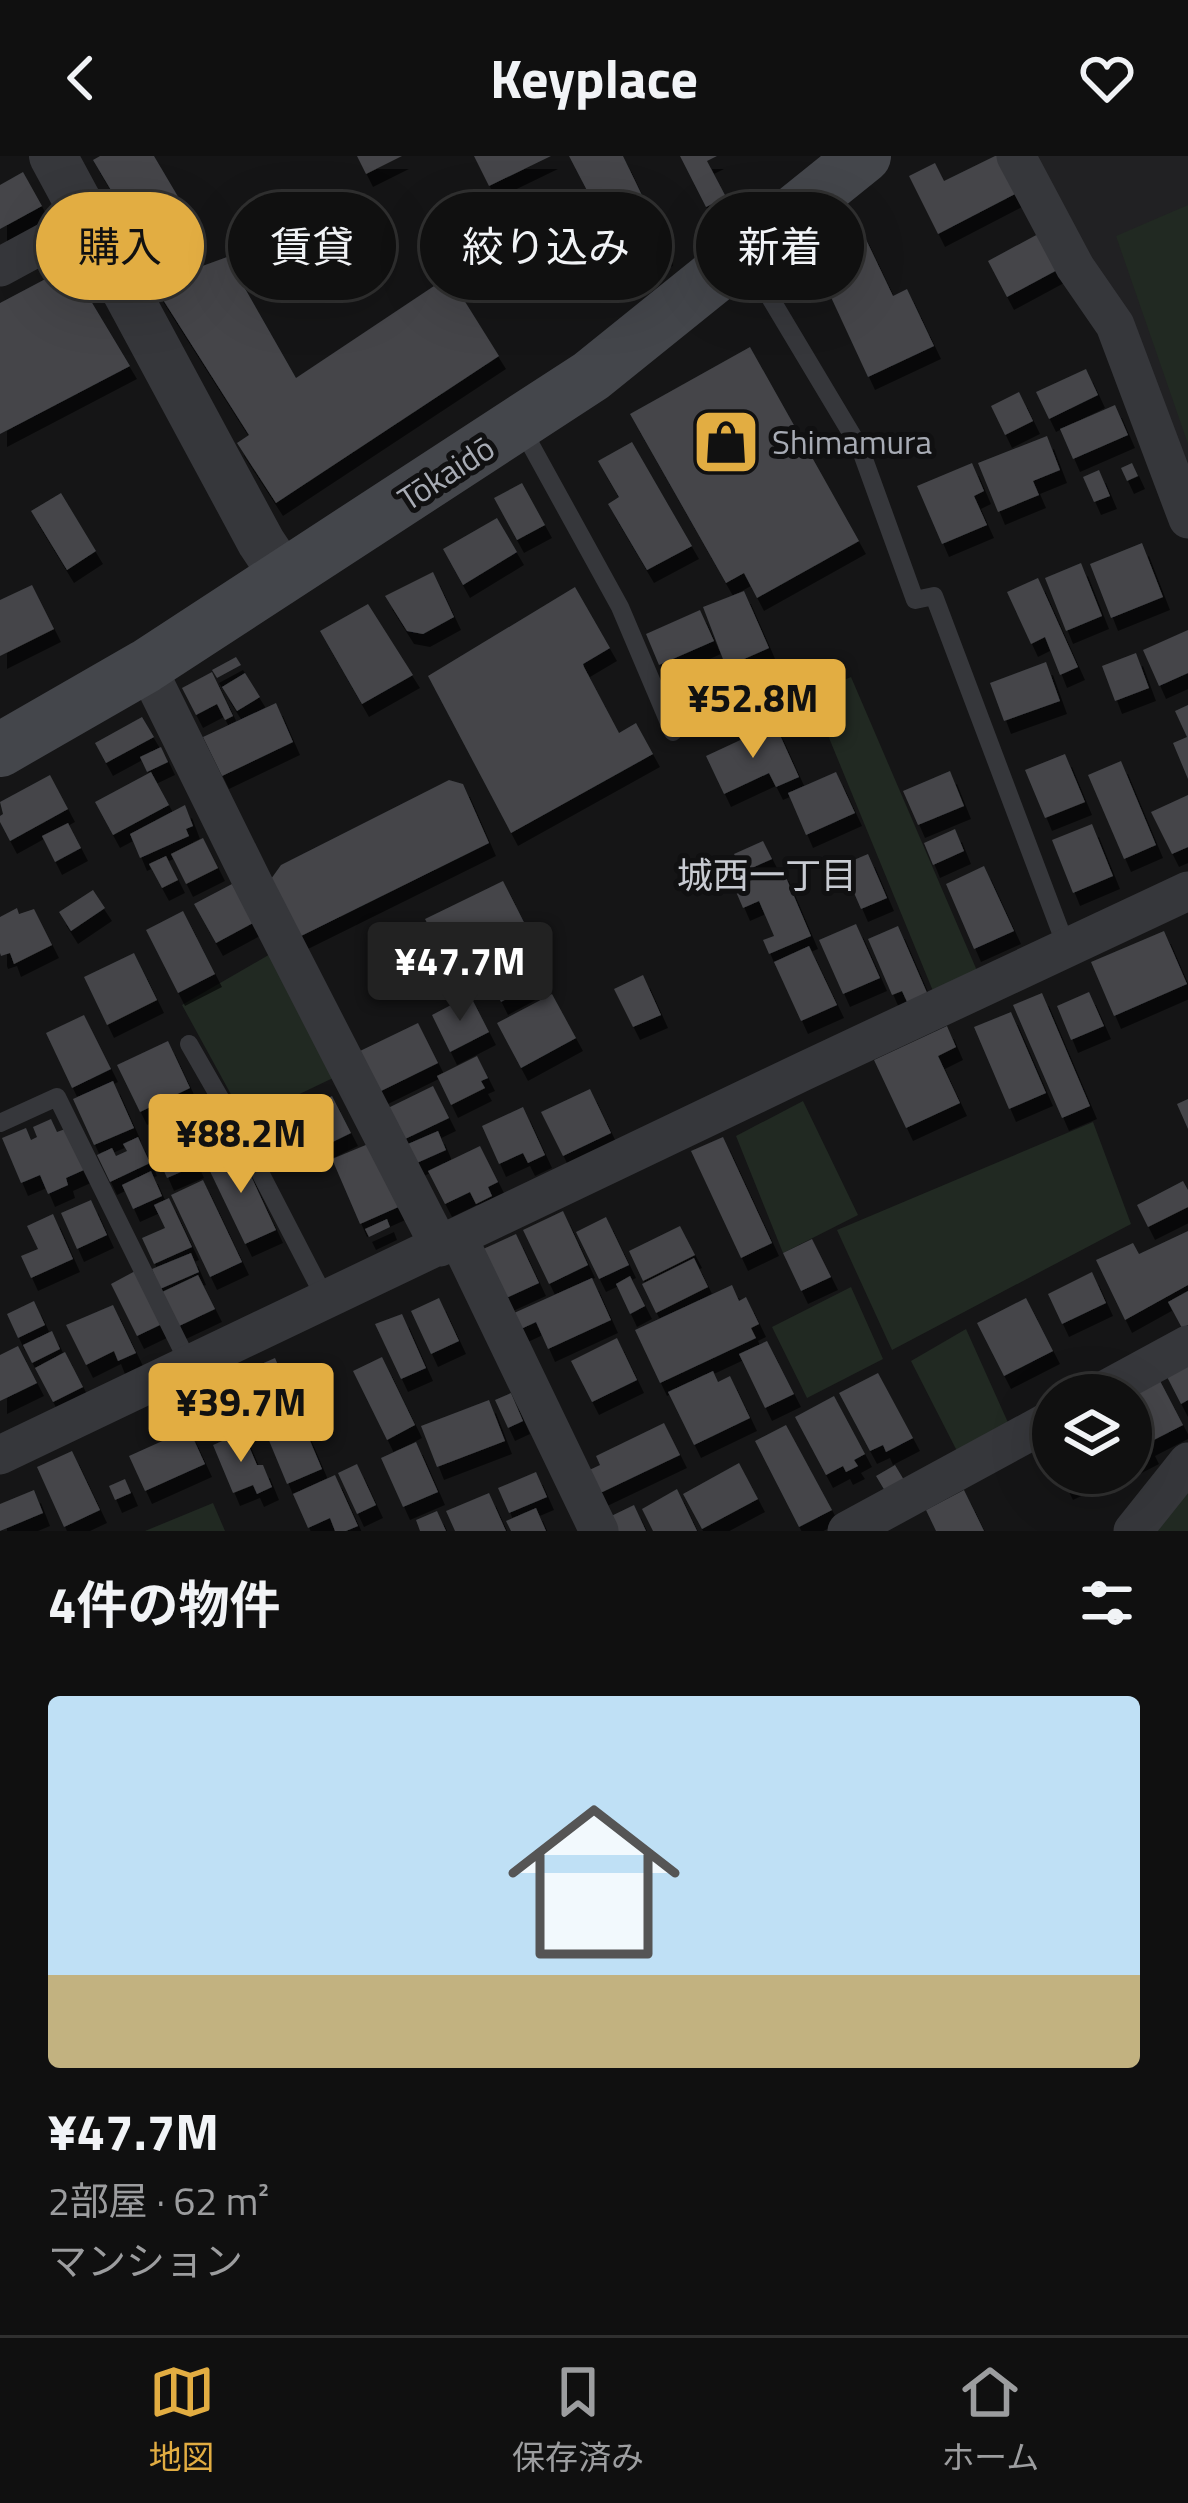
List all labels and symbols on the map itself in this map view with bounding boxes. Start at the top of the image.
shop icon: Shimamura [691,407,761,477]
place label: Shimamura [772,417,932,467]
street label: Tōkaidō [388,423,504,523]
pin: ¥52.8M [655,659,851,761]
district label: 城西一丁目 [677,847,857,902]
pin: ¥47.7M [362,922,558,1024]
pin: ¥88.2M [143,1094,339,1196]
pin: ¥39.7M [143,1363,339,1465]

